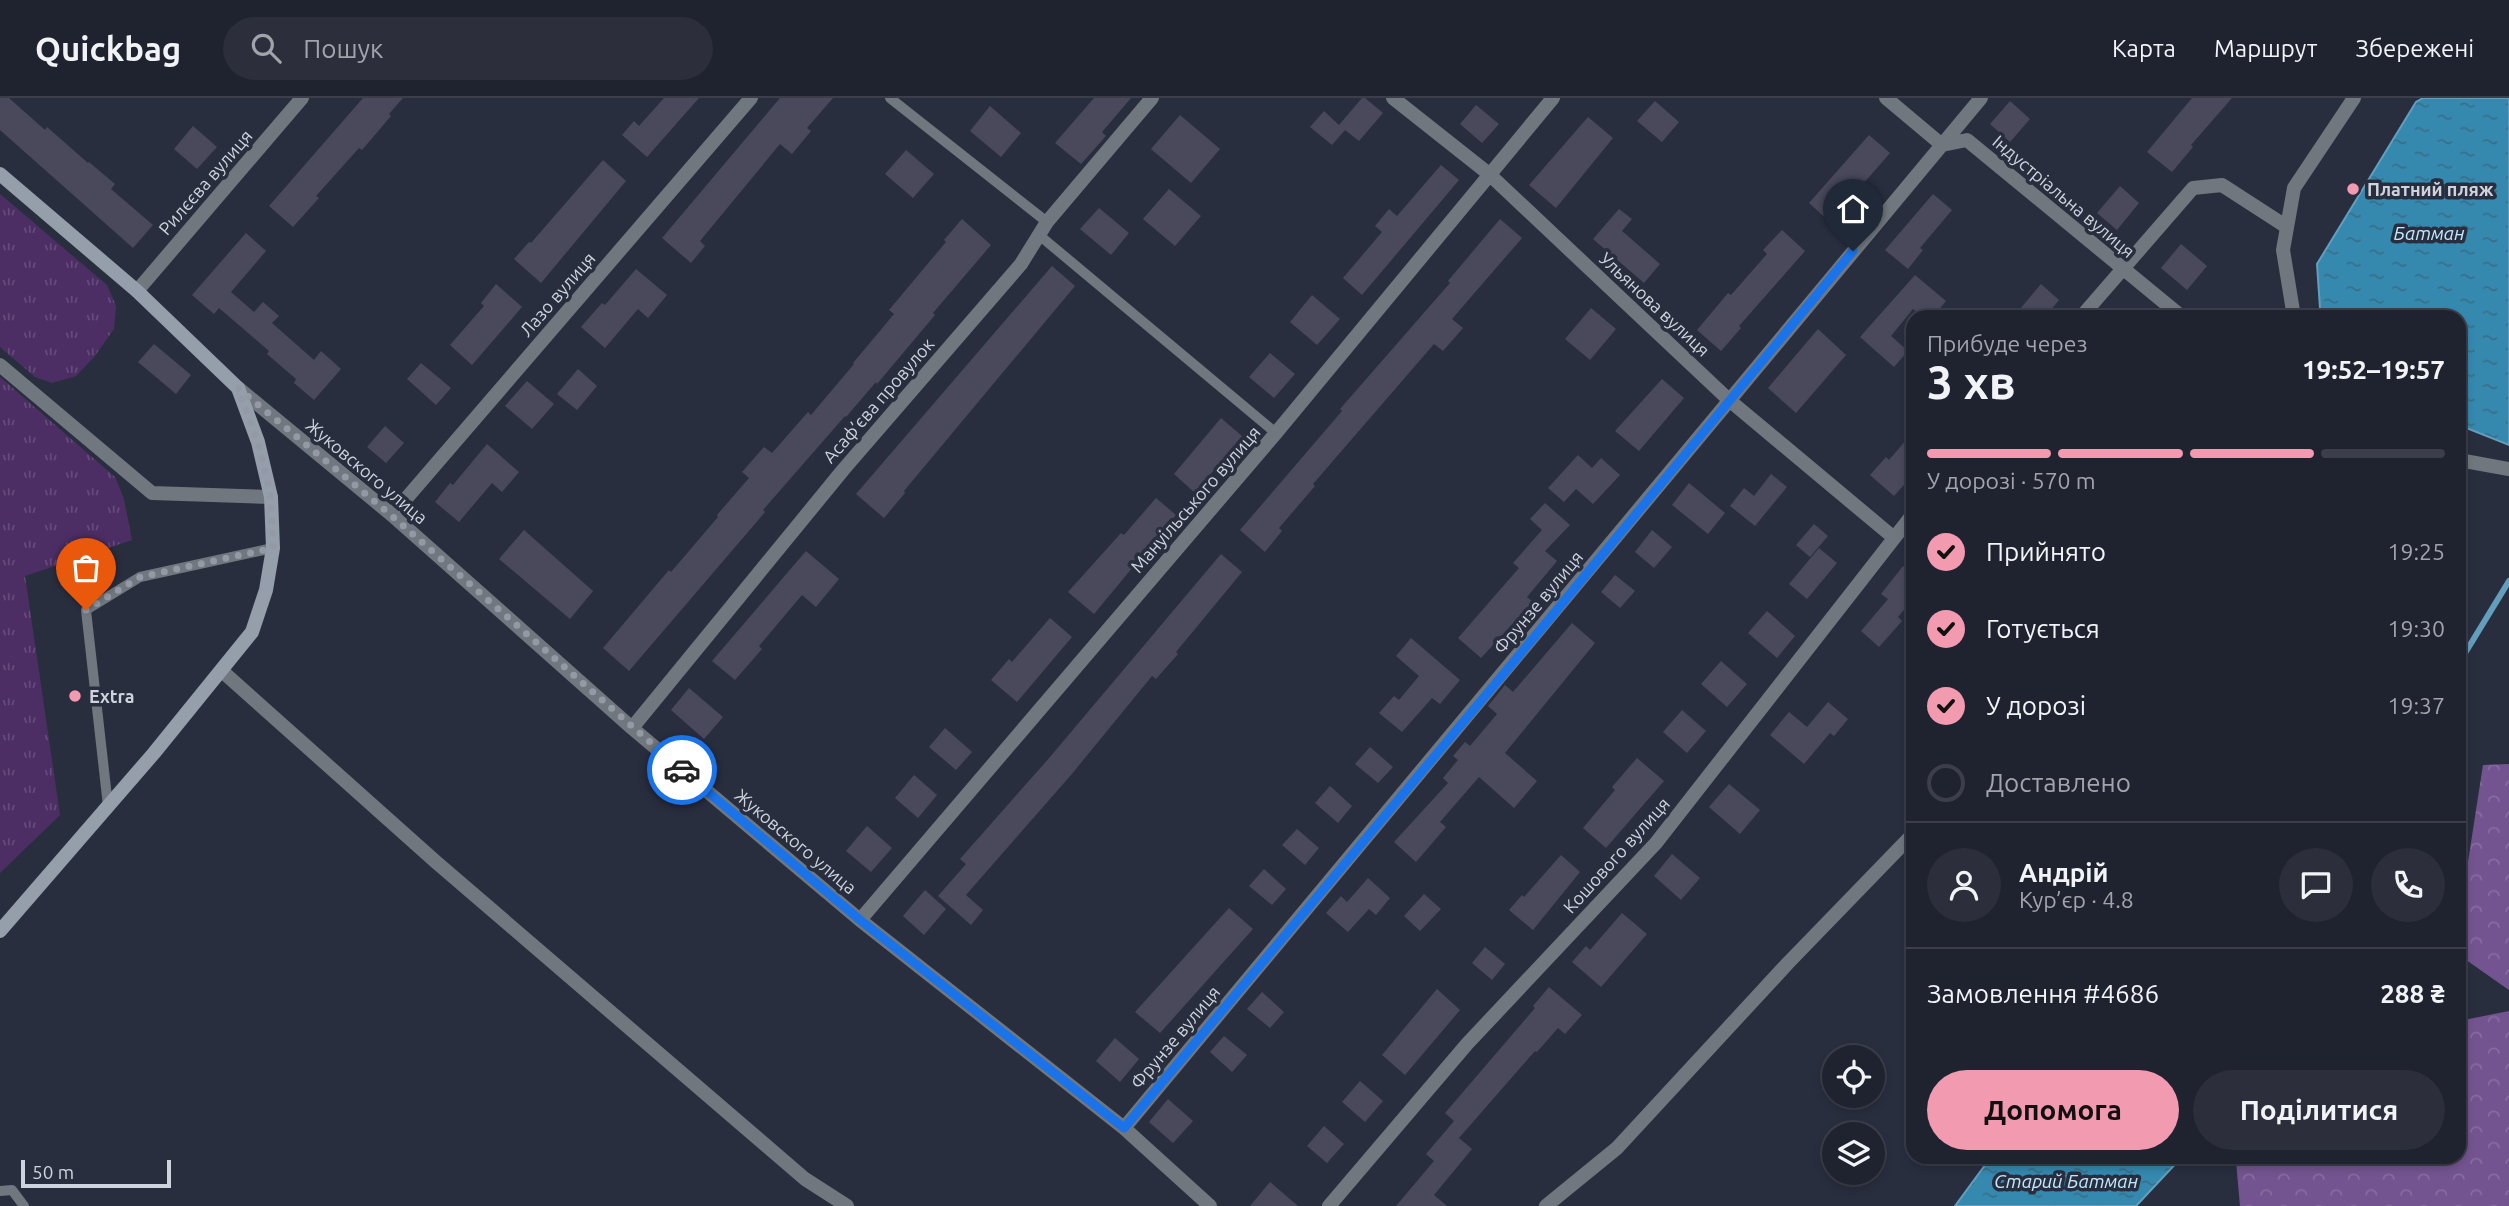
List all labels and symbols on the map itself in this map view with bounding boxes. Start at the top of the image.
street label: Рилєєва вулиця [154,126,256,238]
street label: Індустріальна вулиця [1989,131,2139,261]
pin [1823,179,1883,251]
place label: Платний пляж [2367,179,2494,199]
marker: Платний пляж [2345,181,2361,197]
water label: Батман [2393,222,2465,244]
street label: Лазо вулиця [515,248,599,340]
street label: Ульянова вулиця [1596,248,1714,360]
street label: Асаф’єва провулок [818,334,938,466]
street label: Жуковского улица [302,414,432,528]
street label: Мануільського вулиця [1126,422,1264,576]
pin [56,538,116,610]
street label: Фрунзе вулиця [1489,547,1587,657]
place label: Extra [89,686,135,706]
marker: Extra [67,688,83,704]
courier [647,735,717,805]
street label: Жуковского улица [731,784,861,898]
street label: Кошового вулиця [1559,793,1673,917]
street label: Фрунзе вулиця [1126,982,1224,1092]
scale bar [21,1157,172,1189]
water label: Старий Батман [1994,1170,2139,1192]

